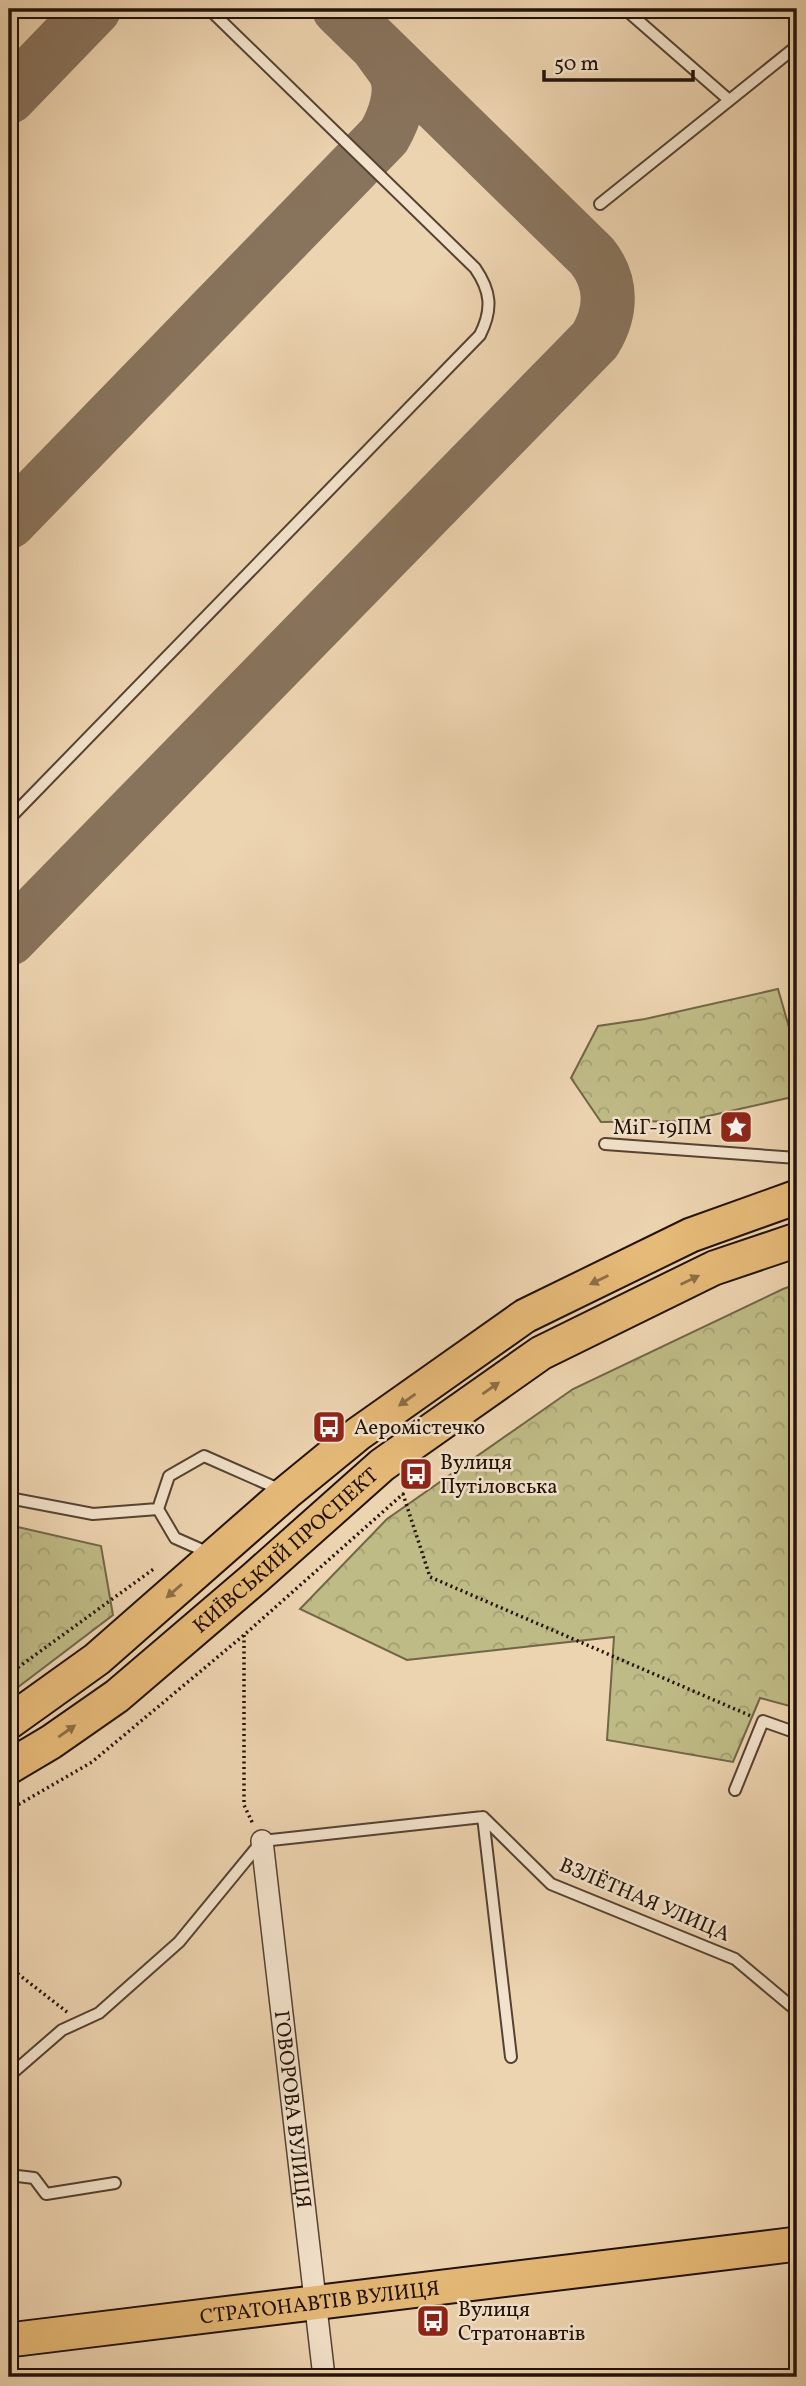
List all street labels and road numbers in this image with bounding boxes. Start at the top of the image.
street label: КИЇВСЬКИЙ ПРОСПЕКТ [187,1462,385,1641]
street label: ВЗЛЁТНАЯ УЛИЦА [555,1851,734,1950]
street label: ГОВОРОВА ВУЛИЦЯ [266,2009,317,2210]
street label: СТРАТОНАВТІВ ВУЛИЦЯ [198,2275,442,2333]

